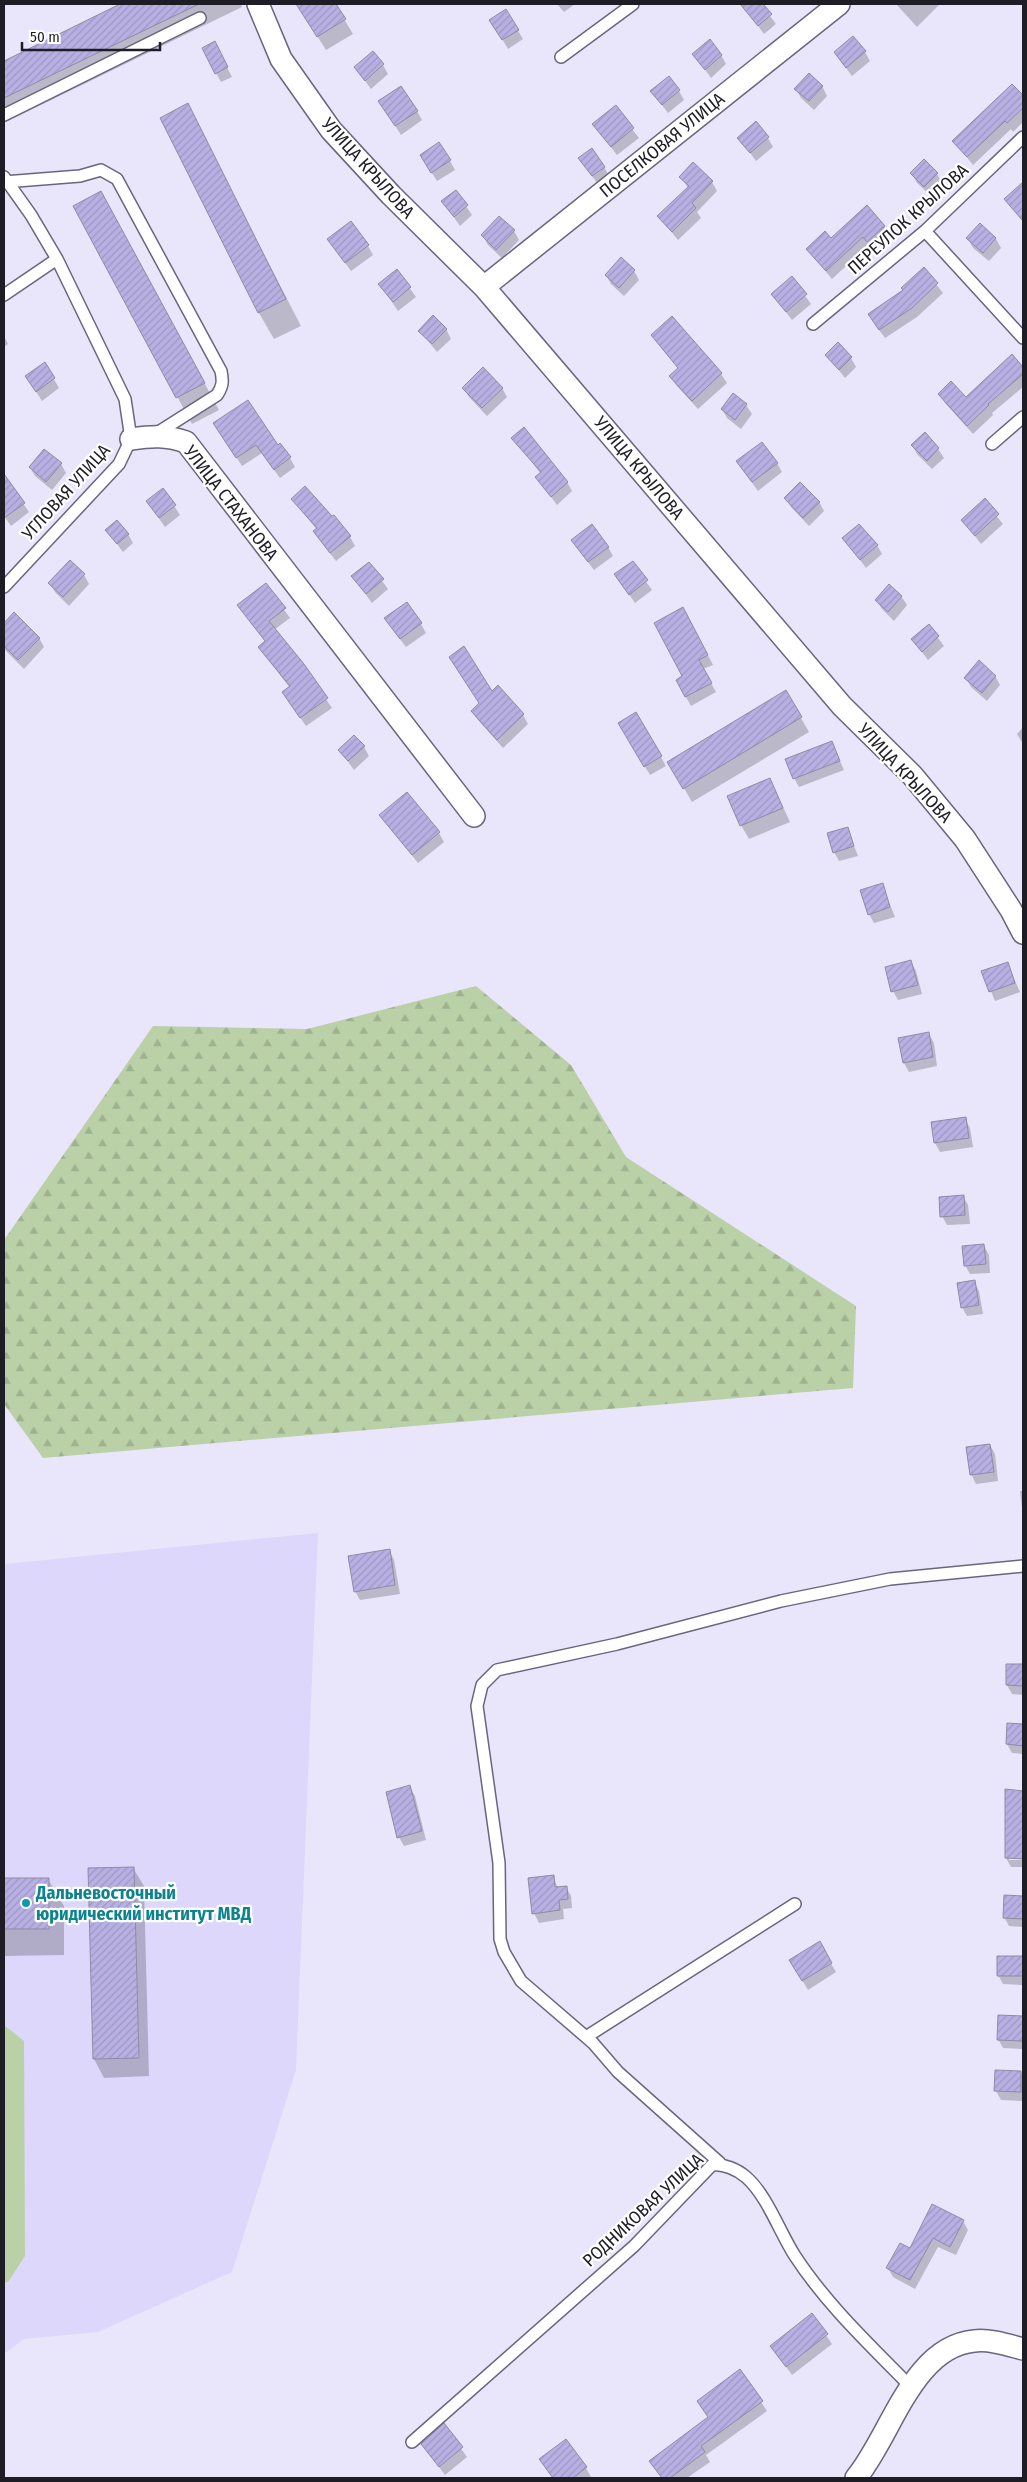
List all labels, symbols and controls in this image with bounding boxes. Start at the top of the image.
scale bar [22,20,160,52]
text: 50 m [30,28,60,46]
street label: ПОСЕЛКОВАЯ УЛИЦА [595,87,729,202]
street label: УЛИЦА КРЫЛОВА [316,112,419,223]
street label: ПЕРЕУЛОК КРЫЛОВА [843,159,973,279]
street label: УЛИЦА КРЫЛОВА [589,411,689,524]
street label: УГЛОВАЯ УЛИЦА [17,439,115,545]
street label: УЛИЦА СТАХАНОВА [179,440,283,565]
street label: УЛИЦА КРЫЛОВА [853,718,957,828]
place label: Дальневосточный юридический институт МВД [35,1882,252,1925]
marker: Дальневосточный юридический институт МВД [20,1897,32,1909]
street label: РОДНИКОВАЯ УЛИЦА [578,2148,708,2271]

